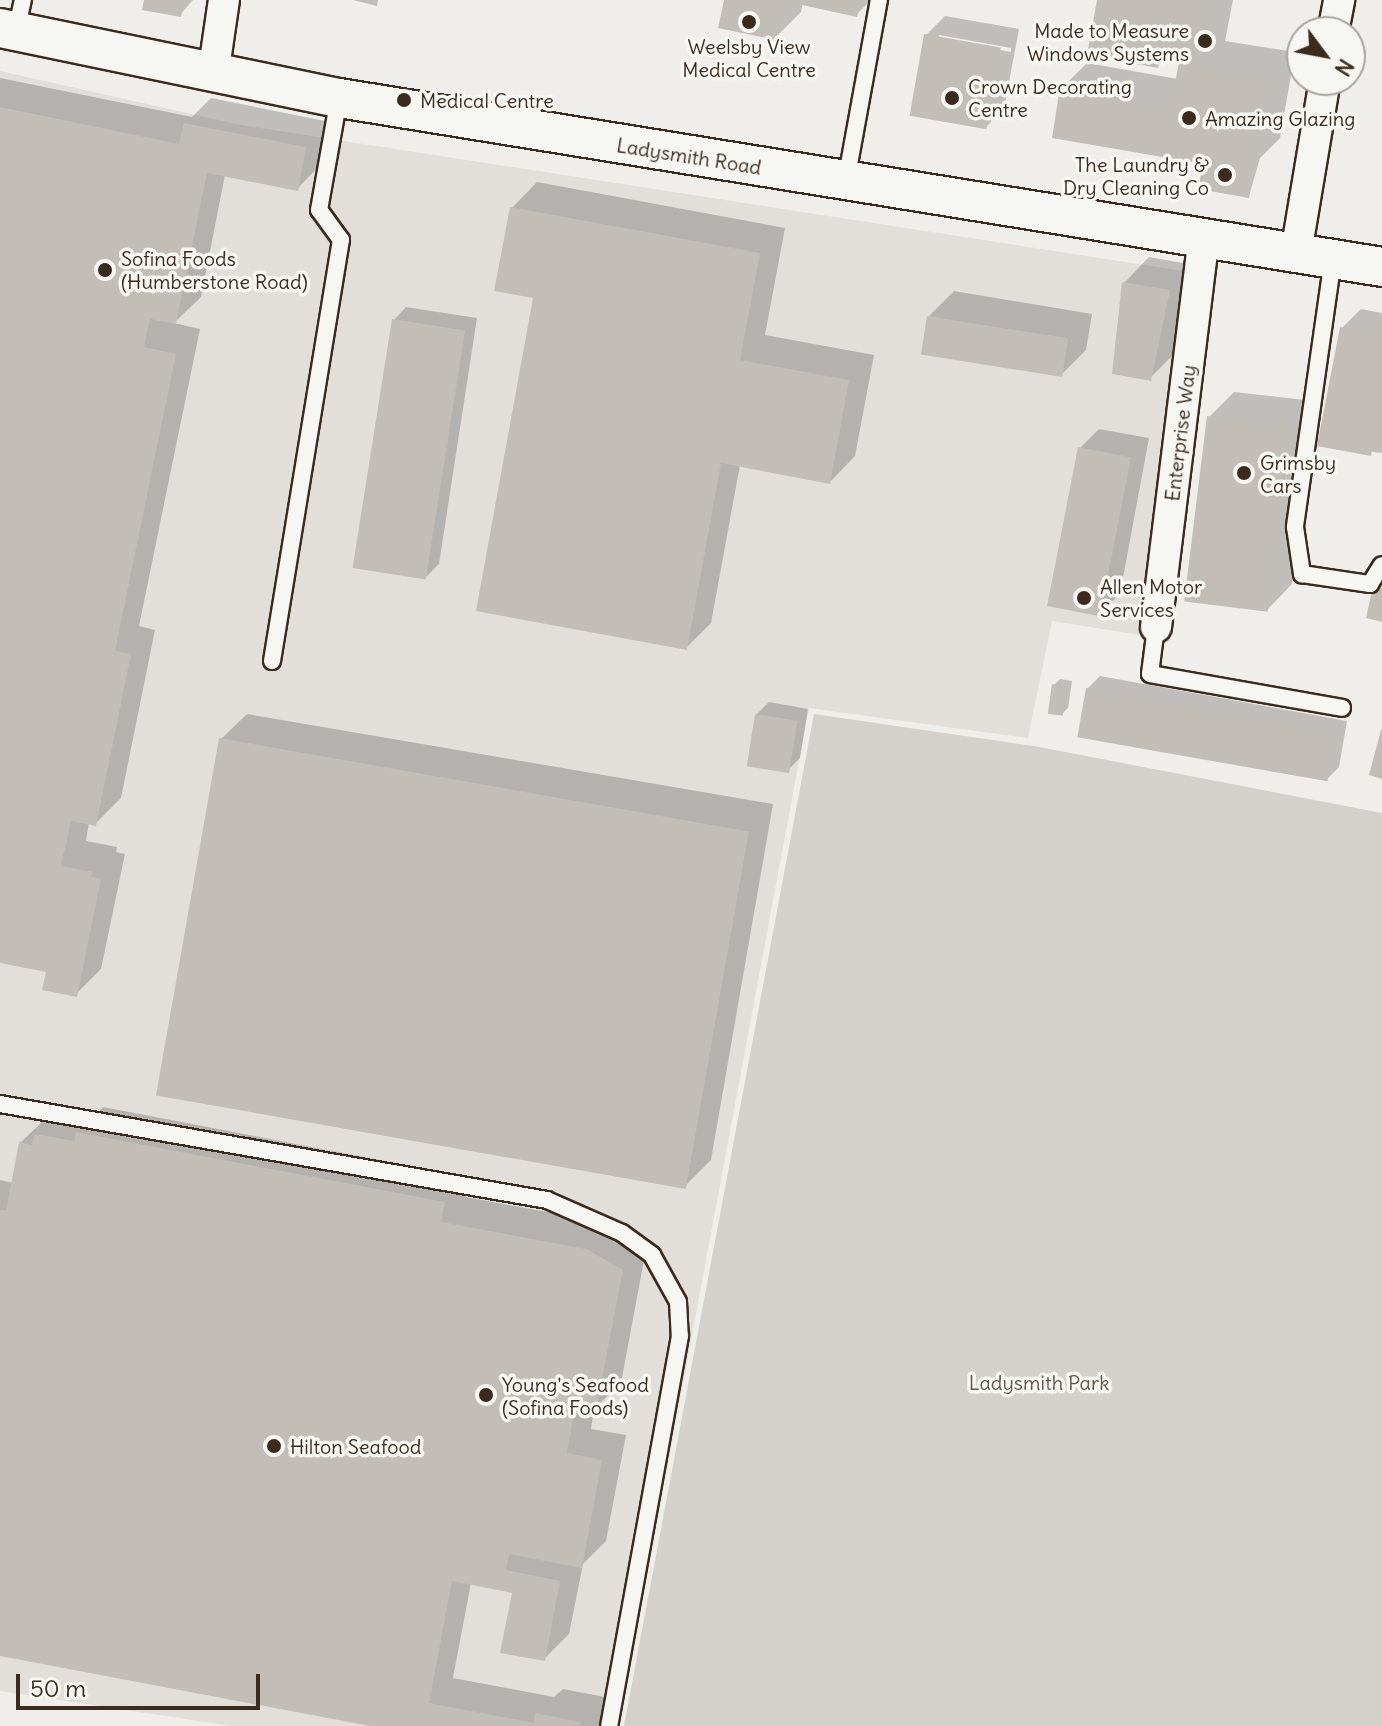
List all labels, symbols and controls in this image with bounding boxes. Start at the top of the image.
marker: Weelsby View Medical Centre [740,13,758,31]
north arrow [1286,16,1366,96]
place label: Made to Measure Windows Systems [1027,18,1189,65]
marker: Made to Measure Windows Systems [1196,32,1214,50]
place label: Weelsby View Medical Centre [682,34,816,81]
text: N [1329,54,1361,82]
place label: Crown Decorating Centre [968,74,1132,121]
place label: Medical Centre [420,88,554,112]
marker: Crown Decorating Centre [943,89,961,107]
marker: Medical Centre [395,91,413,109]
place label: Amazing Glazing [1205,106,1355,130]
marker: Amazing Glazing [1180,109,1198,127]
street label: Ladysmith Road [615,133,763,179]
place label: The Laundry & Dry Cleaning Co [1063,152,1209,199]
marker: The Laundry & Dry Cleaning Co [1216,166,1234,184]
place label: Sofina Foods (Humberstone Road) [121,246,308,293]
marker: Sofina Foods (Humberstone Road) [96,261,114,279]
street label: Enterprise Way [1160,363,1200,503]
place label: Grimsby Cars [1260,450,1336,497]
marker: Grimsby Cars [1235,464,1253,482]
place label: Allen Motor Services [1100,574,1202,621]
marker: Allen Motor Services [1075,589,1093,607]
park label: Ladysmith Park [969,1370,1109,1394]
place label: Young's Seafood (Sofina Foods) [502,1372,649,1419]
marker: Young's Seafood (Sofina Foods) [477,1386,495,1404]
place label: Hilton Seafood [290,1434,421,1458]
marker: Hilton Seafood [265,1437,283,1455]
scale bar [20,1658,264,1708]
text: 50 m [30,1673,86,1703]

